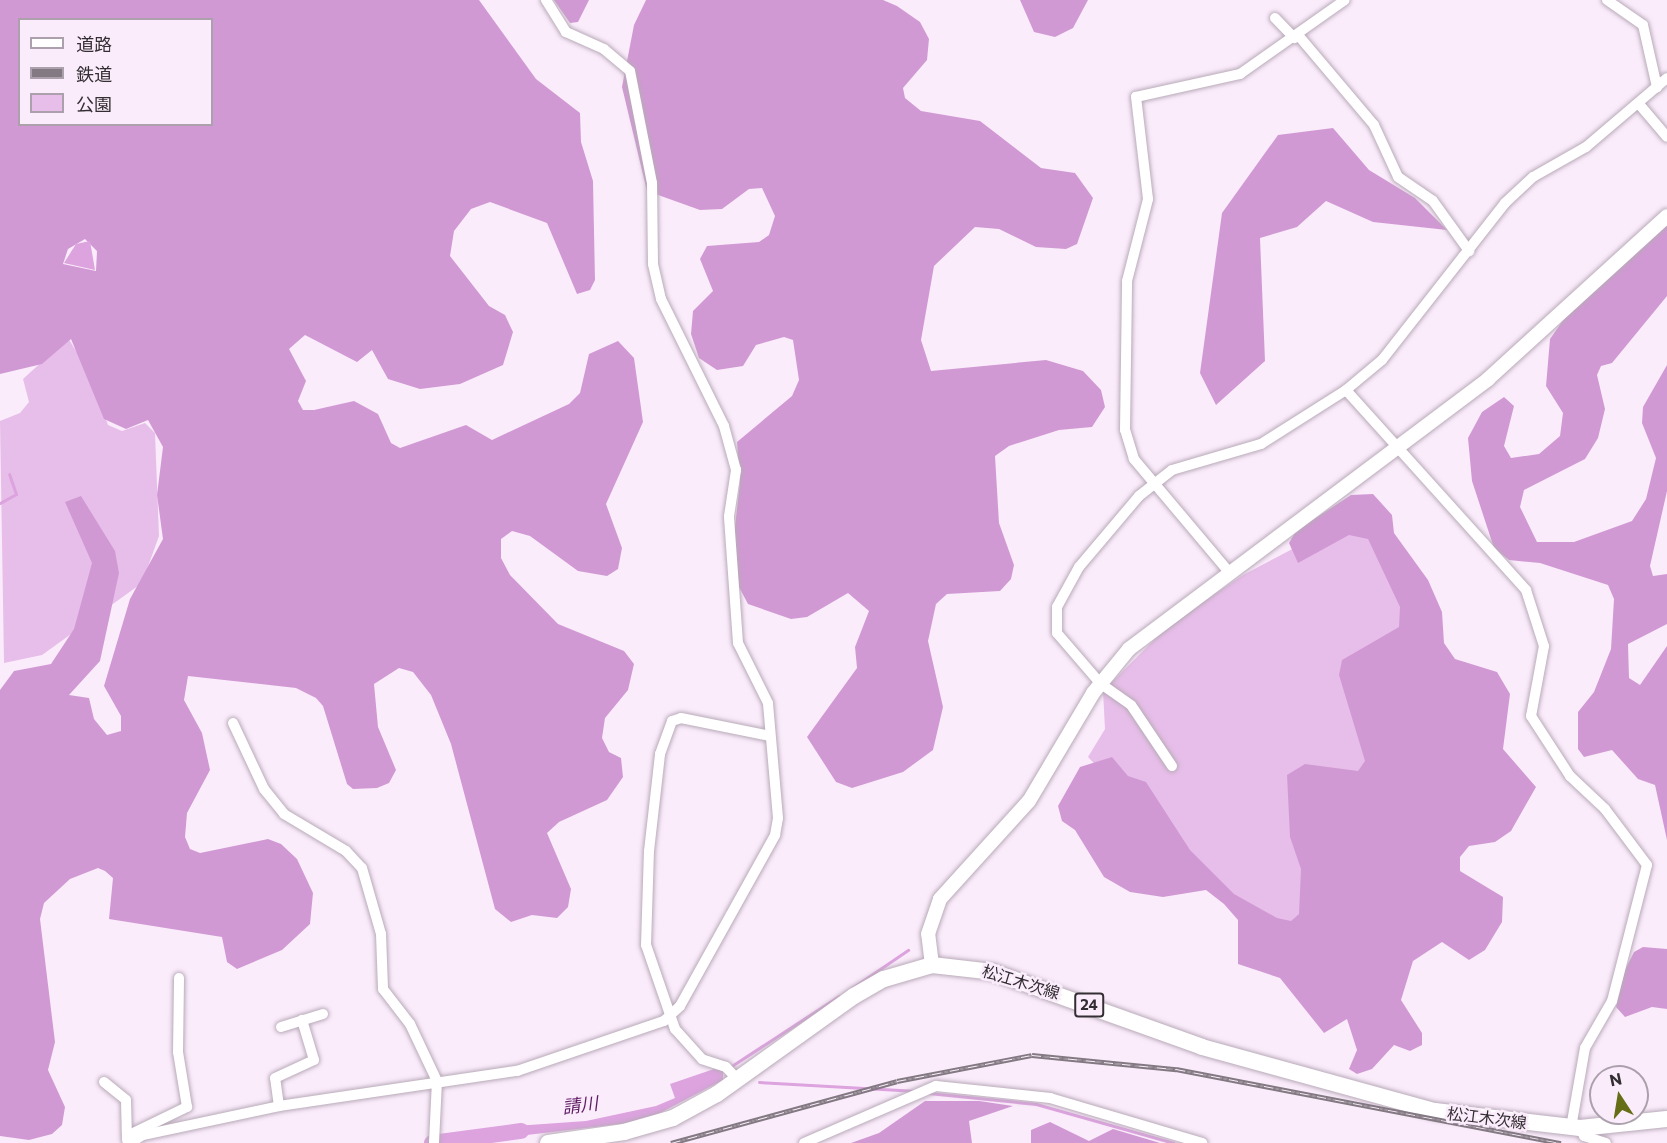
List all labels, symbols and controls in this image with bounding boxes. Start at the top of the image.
legend [18,18,213,126]
text: 道路 [76,33,112,55]
text: 鉄道 [76,63,112,85]
text: 公園 [76,93,112,115]
street label: 松江木次線 [980,961,1062,1003]
road number: 24 [1074,993,1104,1017]
north arrow [1589,1065,1649,1125]
text: N [1608,1068,1623,1089]
water label: 請川 [561,1092,599,1118]
street label: 松江木次線 [1446,1104,1528,1132]

